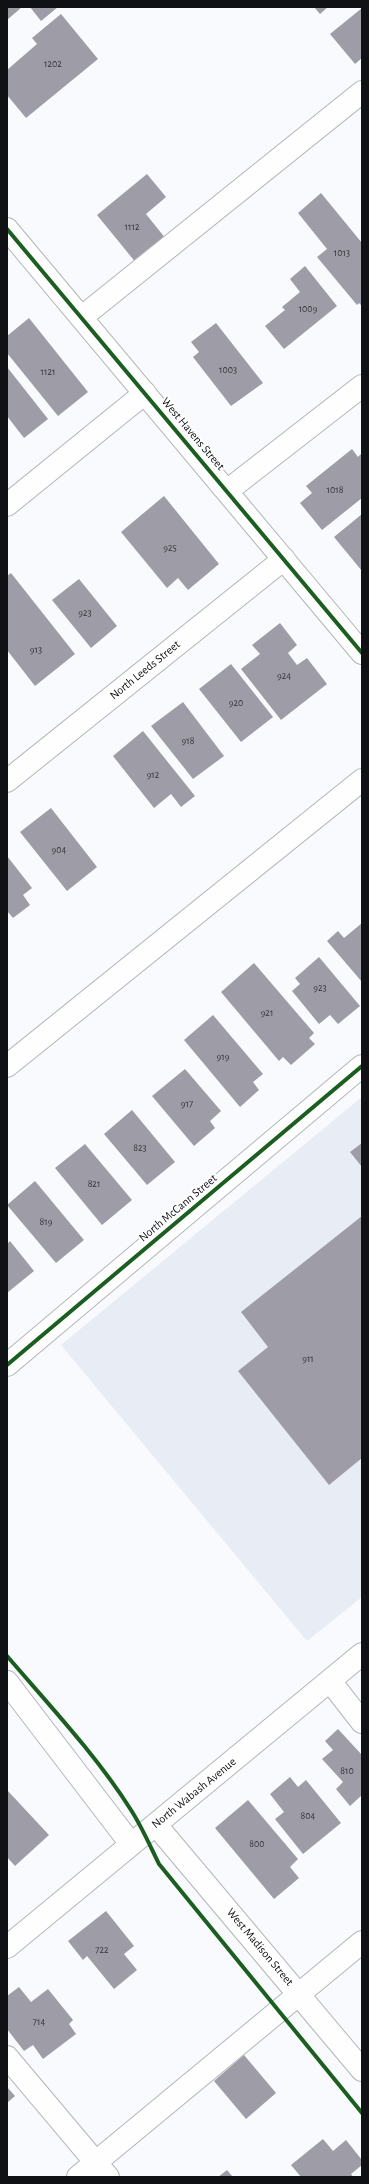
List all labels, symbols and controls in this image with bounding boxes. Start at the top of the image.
house number: 1202 [44,58,62,70]
house number: 1112 [125,221,139,233]
house number: 1013 [334,247,350,259]
house number: 1009 [299,303,317,315]
house number: 1003 [219,364,237,376]
house number: 1121 [41,366,55,378]
street label: West Havens Street [158,395,228,473]
house number: 1018 [327,484,343,496]
house number: 925 [163,542,177,554]
house number: 923 [78,607,92,619]
street label: North Leeds Street [107,637,183,703]
house number: 913 [30,644,42,656]
house number: 924 [277,670,291,682]
house number: 920 [229,697,243,709]
house number: 918 [182,735,194,747]
house number: 912 [147,769,159,781]
house number: 904 [52,844,66,856]
house number: 923 [313,982,327,994]
house number: 921 [261,1007,273,1019]
house number: 919 [217,1051,229,1063]
house number: 917 [181,1098,193,1110]
house number: 823 [133,1142,147,1154]
street label: North McCann Street [136,1171,220,1245]
house number: 821 [88,1178,100,1190]
house number: 819 [40,1216,52,1228]
house number: 911 [302,1353,314,1365]
street label: North Wabash Avenue [149,1754,239,1832]
house number: 810 [340,1765,354,1777]
house number: 804 [301,1810,315,1822]
house number: 800 [249,1838,265,1850]
street label: West Madison Street [223,1905,297,1989]
house number: 722 [95,1944,109,1956]
house number: 714 [33,2016,45,2028]

